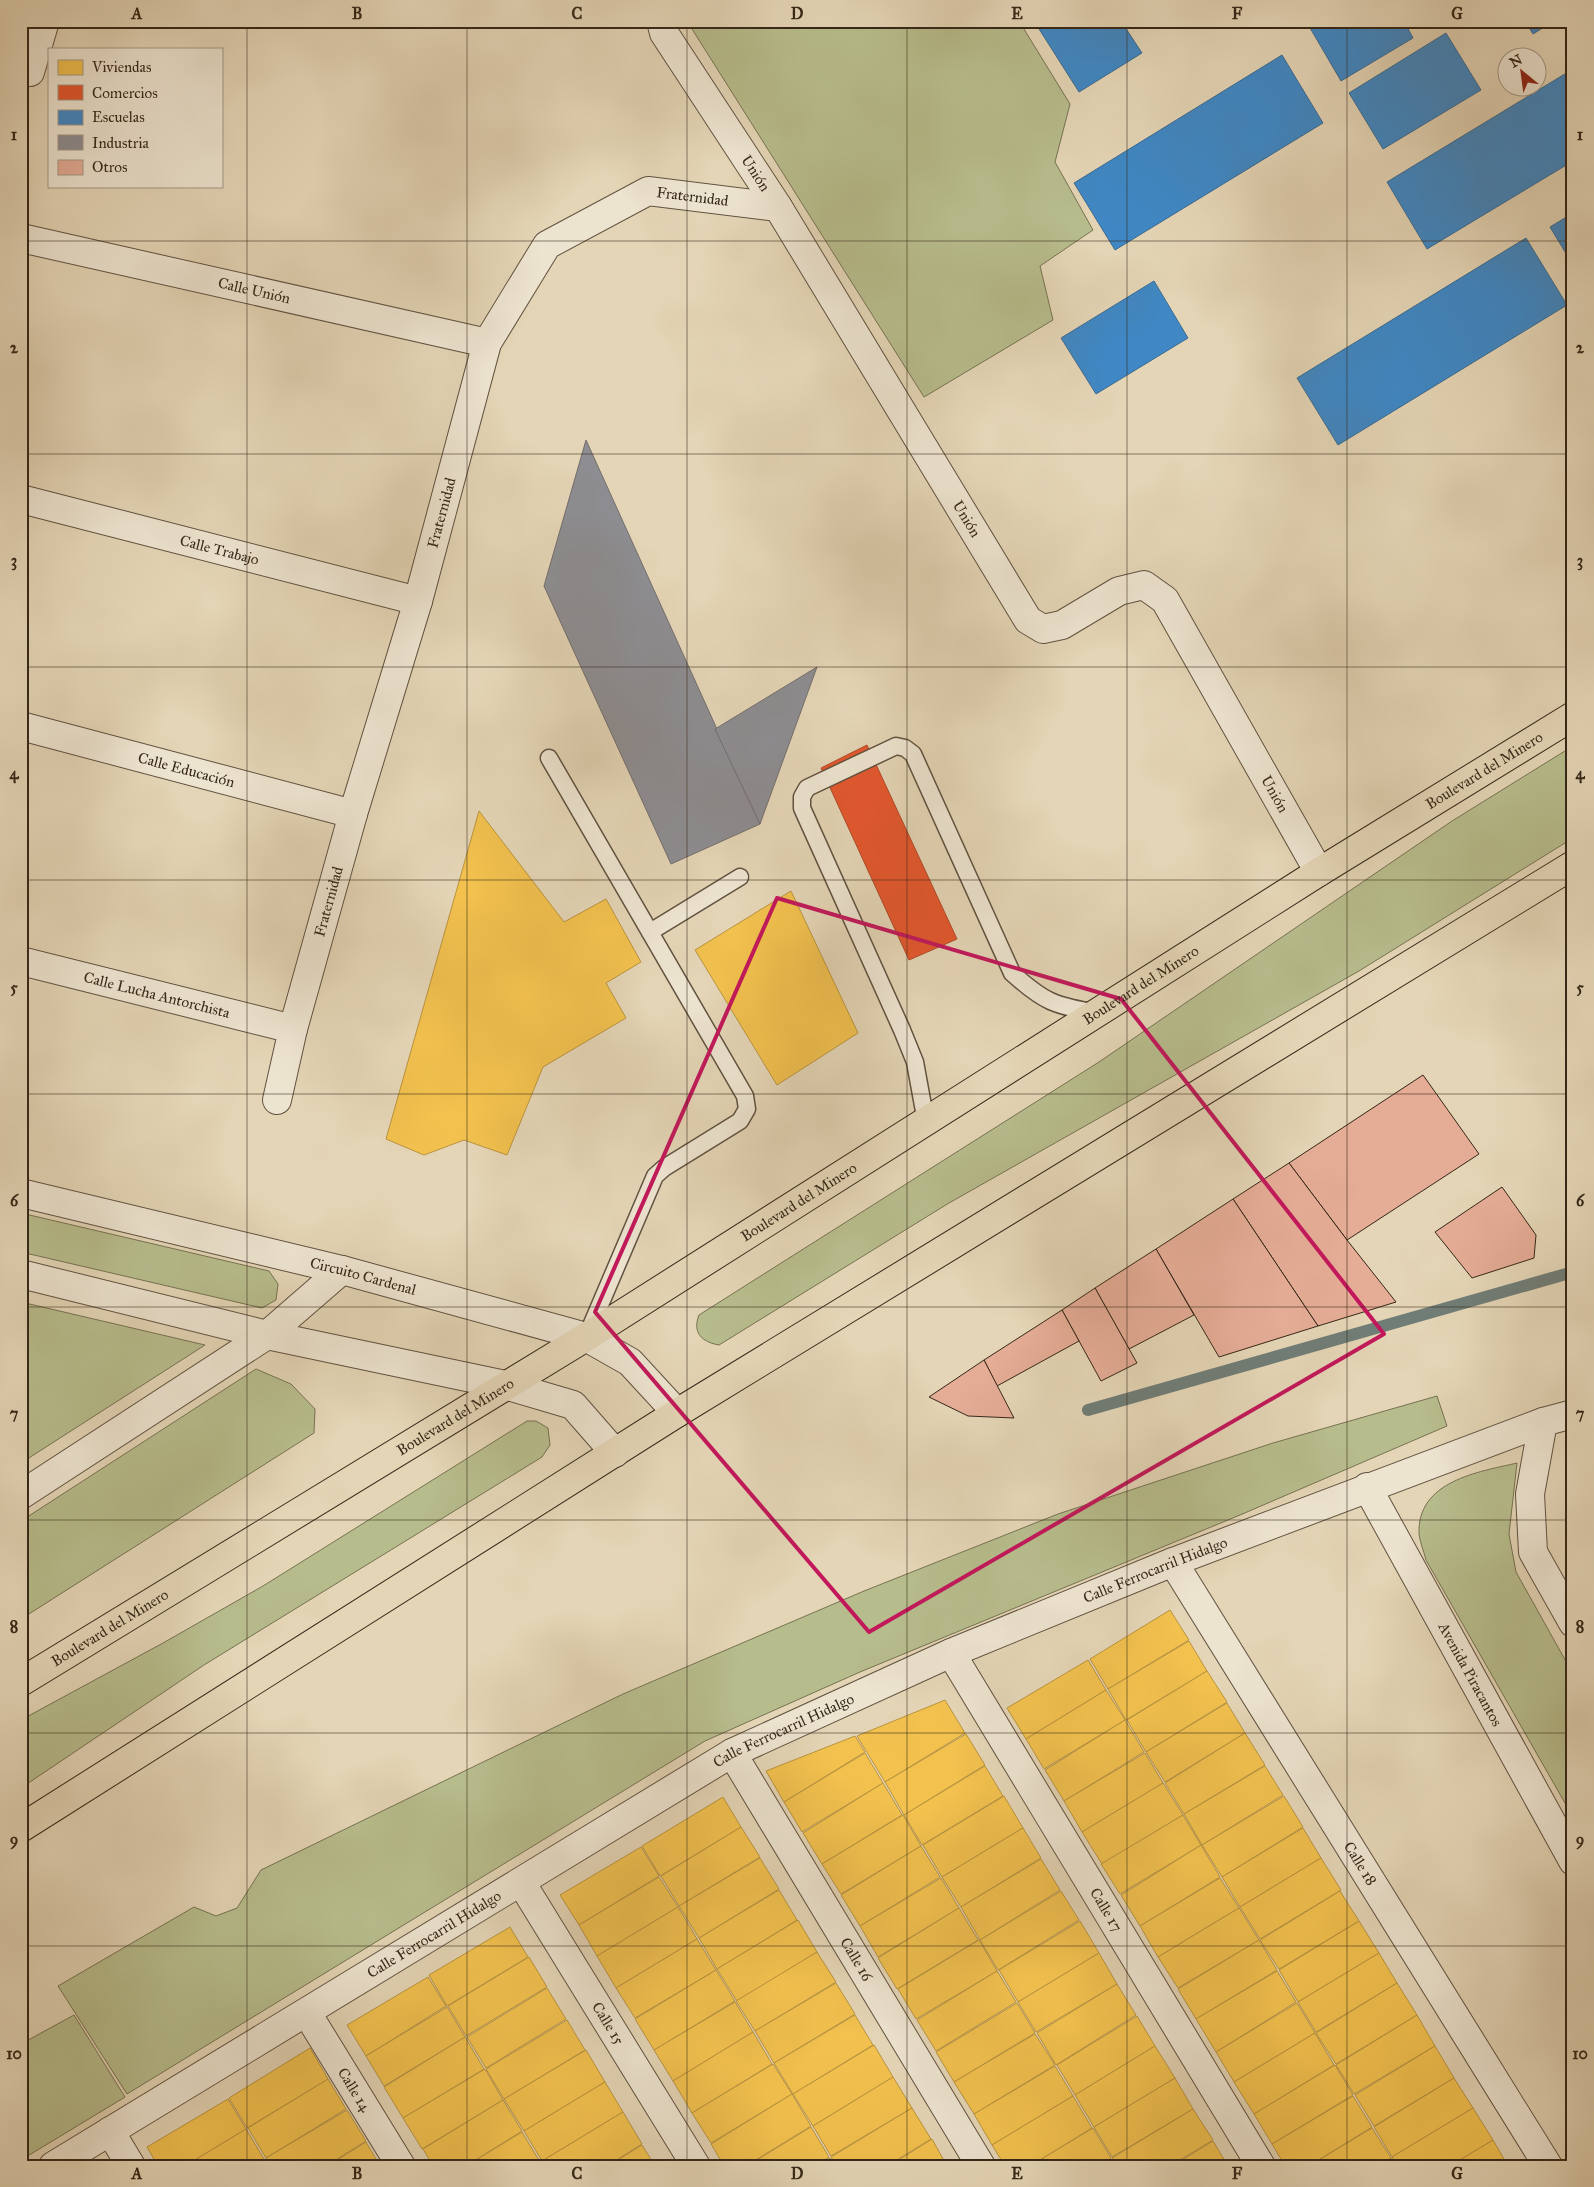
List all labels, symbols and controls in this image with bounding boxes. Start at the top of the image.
text: A [131,4,143,23]
text: B [352,4,362,23]
text: C [572,4,583,23]
text: D [791,4,804,23]
text: E [1011,4,1023,23]
text: F [1232,4,1243,23]
text: G [1451,4,1463,23]
legend [48,48,222,188]
north arrow [1496,48,1546,98]
text: N [1507,51,1525,71]
text: Viviendas [91,58,151,76]
text: Comercios [92,84,158,102]
text: Escuelas [92,108,145,126]
text: 1 [11,125,18,144]
text: 1 [1577,125,1584,144]
text: Industria [92,134,150,152]
street label: Unión [738,152,774,195]
text: Otros [92,158,127,176]
street label: Fraternidad [656,183,730,210]
street label: Calle Unión [216,274,292,307]
text: 2 [10,338,19,357]
text: 2 [1576,338,1585,357]
street label: Fraternidad [424,475,460,550]
street label: Unión [949,497,985,540]
street label: Calle Trabajo [178,531,261,569]
text: 3 [11,551,17,571]
text: 3 [1577,551,1583,571]
street label: Boulevard del Minero [1422,728,1546,813]
street label: Calle Educación [136,748,237,791]
text: 4 [10,764,20,784]
text: 4 [1576,764,1586,784]
street label: Unión [1257,772,1292,816]
street label: Fraternidad [310,864,347,939]
street label: Boulevard del Minero [1079,941,1202,1029]
street label: Calle Lucha Antorchista [82,968,232,1022]
text: 5 [10,978,18,997]
text: 5 [1576,978,1584,997]
street label: Boulevard del Minero [737,1158,860,1245]
text: 6 [10,1191,19,1210]
text: 6 [1576,1191,1585,1210]
street label: Circuito Cardenal [308,1254,419,1299]
street label: Boulevard del Minero [394,1374,518,1459]
text: 7 [10,1404,19,1423]
text: 7 [1576,1404,1585,1423]
street label: Calle Ferrocarril Hidalgo [1080,1533,1230,1607]
street label: Boulevard del Minero [48,1585,172,1670]
text: 8 [10,1617,18,1636]
text: 8 [1576,1617,1584,1636]
street label: Avenida Piracantos [1434,1618,1506,1730]
street label: Calle Ferrocarril Hidalgo [710,1689,857,1771]
text: 9 [10,1830,18,1850]
text: 9 [1576,1830,1584,1850]
street label: Calle 18 [1340,1838,1381,1889]
street label: Calle 17 [1086,1885,1126,1935]
street label: Calle Ferrocarril Hidalgo [364,1886,505,1982]
street label: Calle 16 [836,1934,877,1986]
street label: Calle 15 [588,1999,628,2048]
text: 10 [6,2044,22,2063]
text: 10 [1572,2044,1588,2063]
street label: Calle 14 [334,2064,375,2116]
text: A [131,2164,143,2183]
text: B [352,2164,362,2183]
text: C [572,2164,583,2183]
text: D [791,2164,804,2183]
text: E [1011,2164,1023,2183]
text: F [1232,2164,1243,2183]
text: G [1451,2164,1463,2183]

